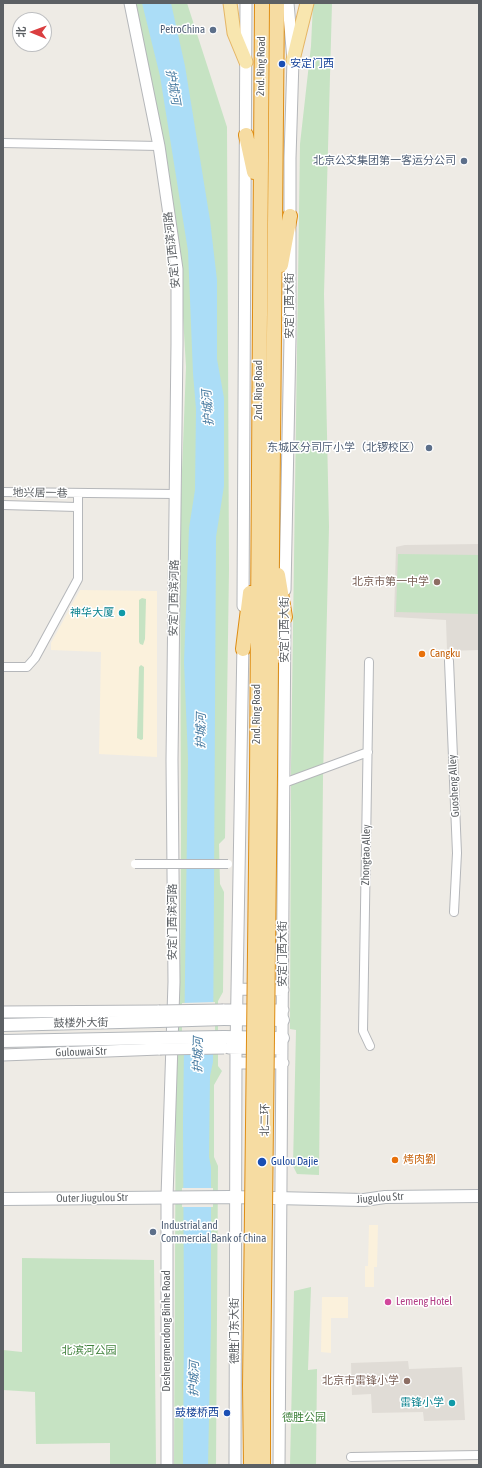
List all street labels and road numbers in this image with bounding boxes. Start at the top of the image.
street label: 2nd. Ring Road [254,36,268,96]
street label: 安定门西滨河路 [161,211,183,289]
street label: 安定门西大街 [283,273,297,339]
street label: 2nd. Ring Road [252,360,266,420]
street label: 地兴居一巷 [12,486,68,500]
street label: 安定门西滨河路 [167,559,181,637]
street label: 安定门西大街 [278,597,292,663]
street label: 2nd. Ring Road [250,684,264,744]
street label: Guosheng Alley [446,754,462,818]
street label: Zhongtao Alley [359,824,373,886]
street label: 安定门西滨河路 [166,884,180,960]
street label: 安定门西大街 [276,921,290,987]
street label: 鼓楼外大街 [53,1016,109,1030]
street label: Gulouwai Str [55,1045,107,1059]
street label: 北二环 [258,1103,272,1137]
street label: Jiugulou Str [356,1190,404,1206]
street label: Outer Jiugulou Str [56,1191,128,1205]
street label: Deshengmendong Binhe Road [160,1270,174,1392]
street label: 德胜门东大街 [228,1298,242,1364]

